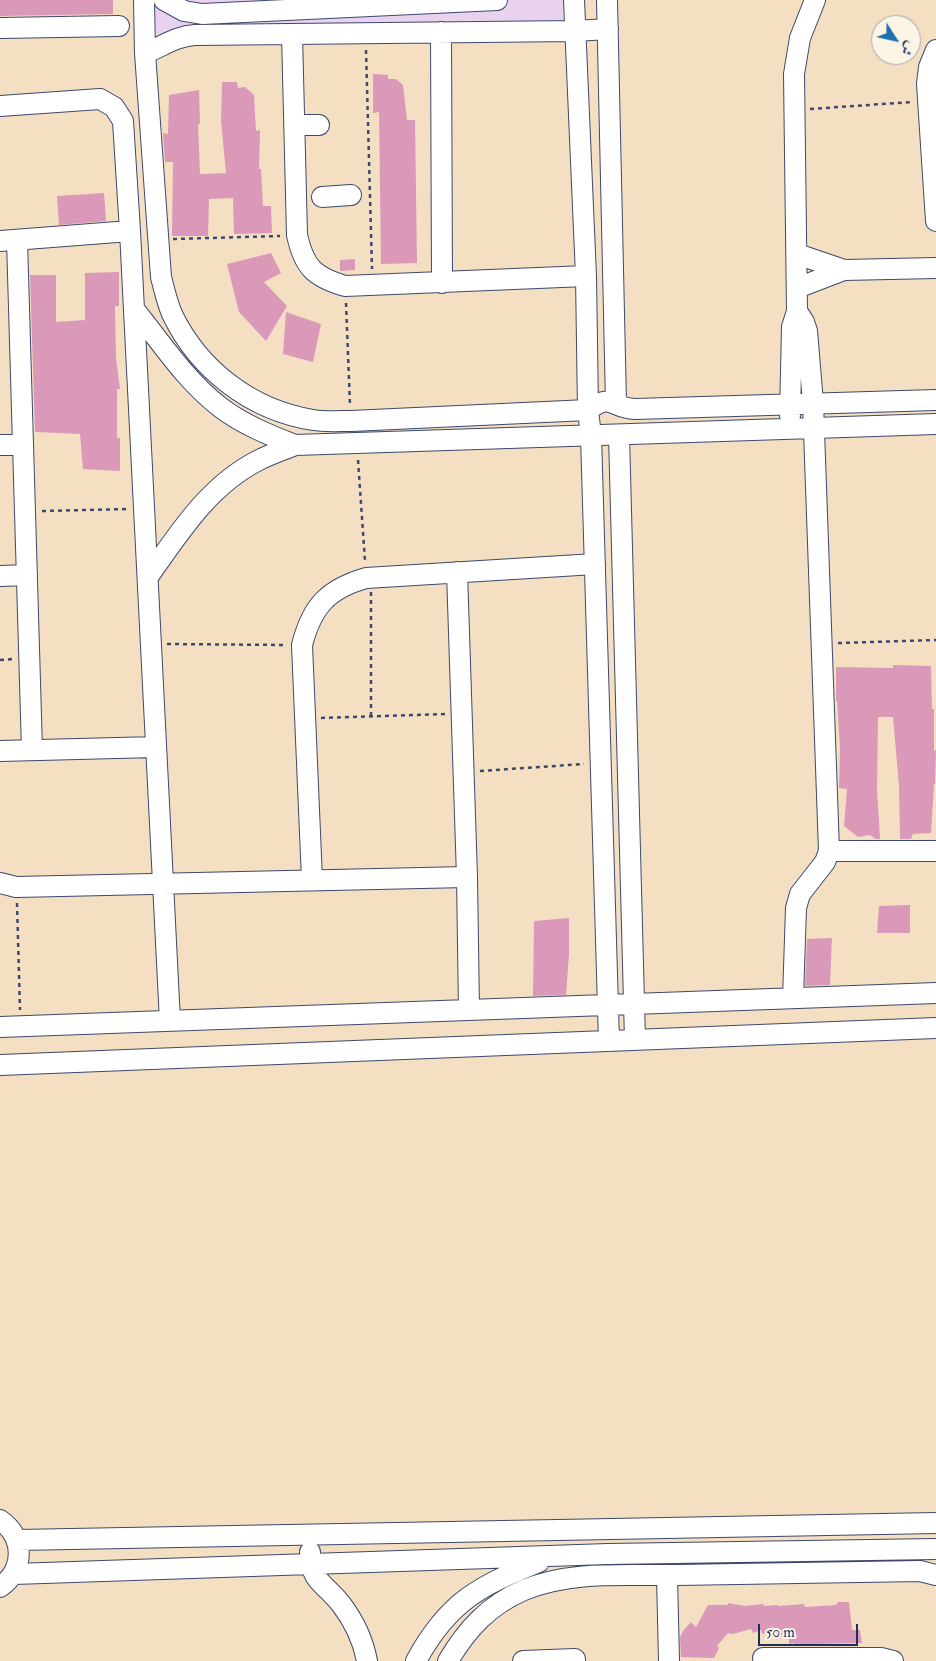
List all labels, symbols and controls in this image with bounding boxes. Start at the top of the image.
north arrow [871,15,921,65]
text: ش [897,38,919,59]
scale bar [761,1614,861,1646]
text: 50 m [766,1623,795,1642]

